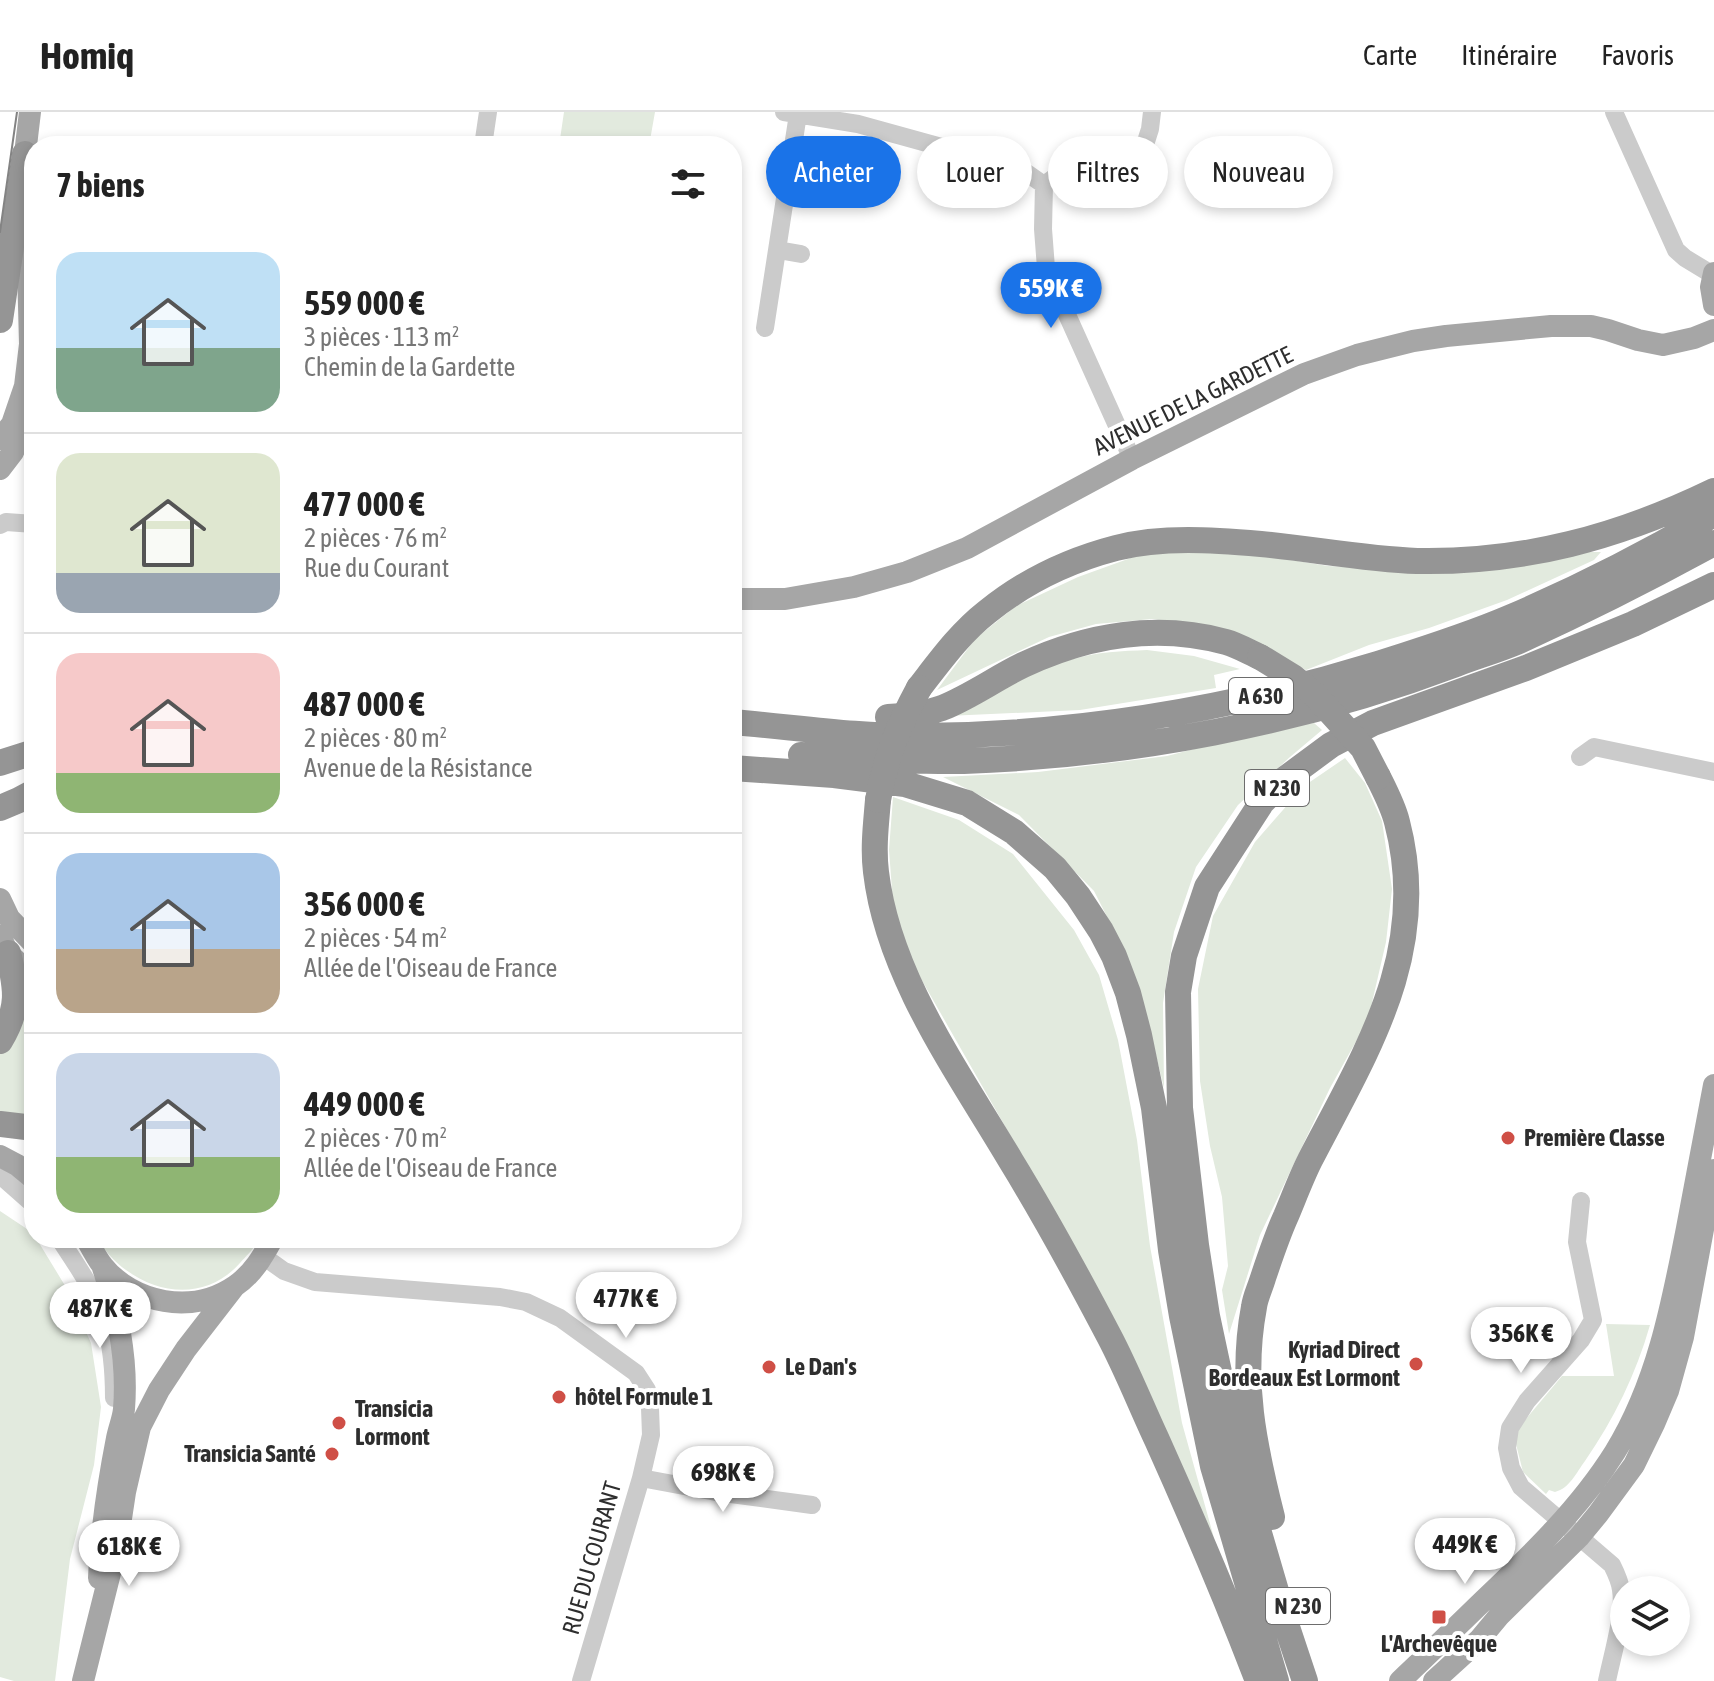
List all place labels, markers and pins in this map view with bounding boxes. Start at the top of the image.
pin: 559K € [986,262,1116,330]
place label: Première Classe [1524,1124,1665,1151]
marker: Première Classe [1499,1129,1517,1147]
pin: 477K € [561,1272,691,1340]
pin: 487K € [35,1282,165,1350]
pin: 356K € [1456,1307,1586,1375]
place label: Kyriad Direct Bordeaux Est Lormont [1209,1336,1400,1391]
place label: Le Dan's [785,1353,857,1380]
marker: Kyriad Direct Bordeaux Est Lormont [1407,1355,1425,1373]
marker: Le Dan's [760,1358,778,1376]
place label: hôtel Formule 1 [575,1383,713,1410]
marker: hôtel Formule 1 [550,1388,568,1406]
place label: Transicia Lormont [355,1395,433,1450]
marker: Transicia Lormont [330,1414,348,1432]
place label: Transicia Santé [184,1440,316,1467]
marker: Transicia Santé [323,1445,341,1463]
pin: 698K € [658,1446,788,1514]
pin: 449K € [1400,1518,1530,1586]
pin: 618K € [64,1520,194,1588]
marker: L'Archevêque [1430,1608,1448,1626]
place label: L'Archevêque [1381,1630,1497,1657]

